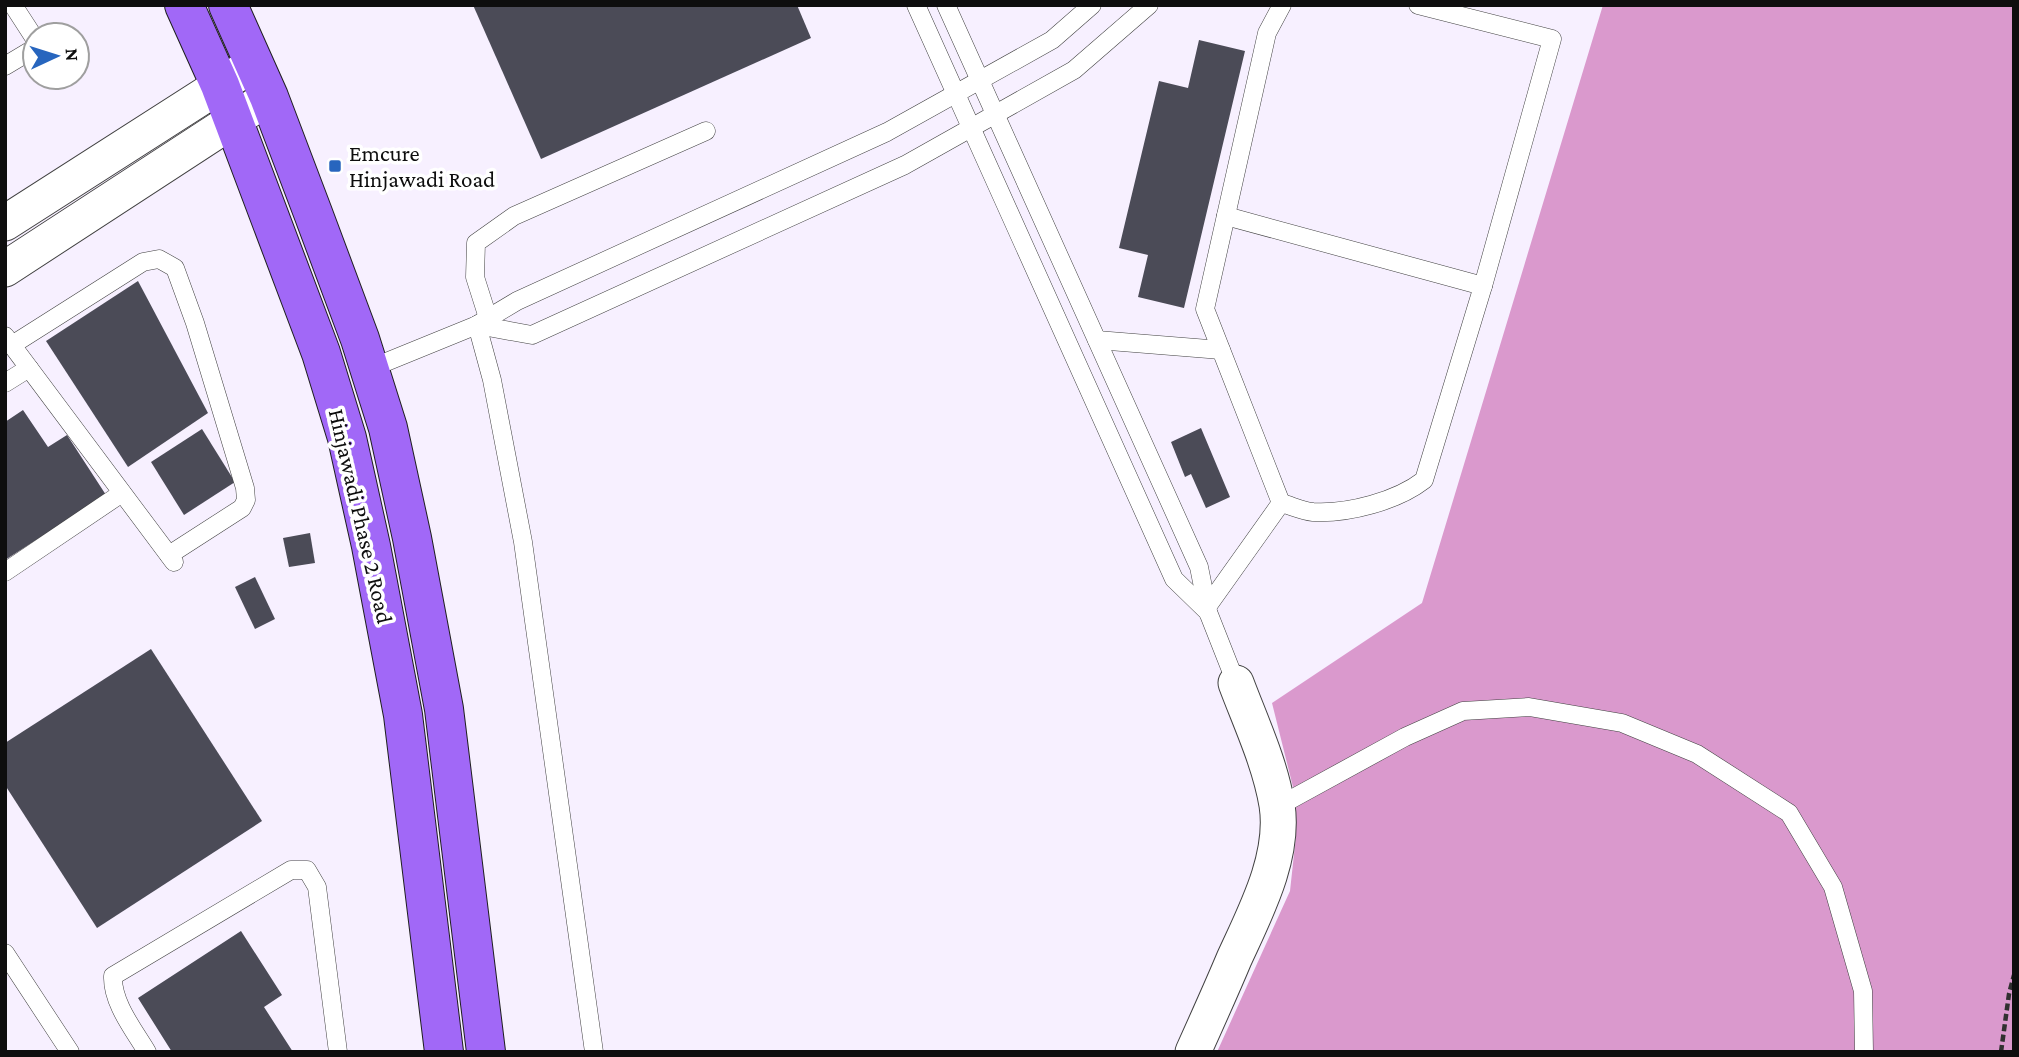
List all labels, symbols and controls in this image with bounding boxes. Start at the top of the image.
north arrow [21,21,91,91]
text: N [62,48,83,62]
place label: Emcure Hinjawadi Road [349,140,495,192]
marker: Emcure Hinjawadi Road [327,158,343,174]
street label: Hinjawadi Phase 2 Road [324,406,398,626]

